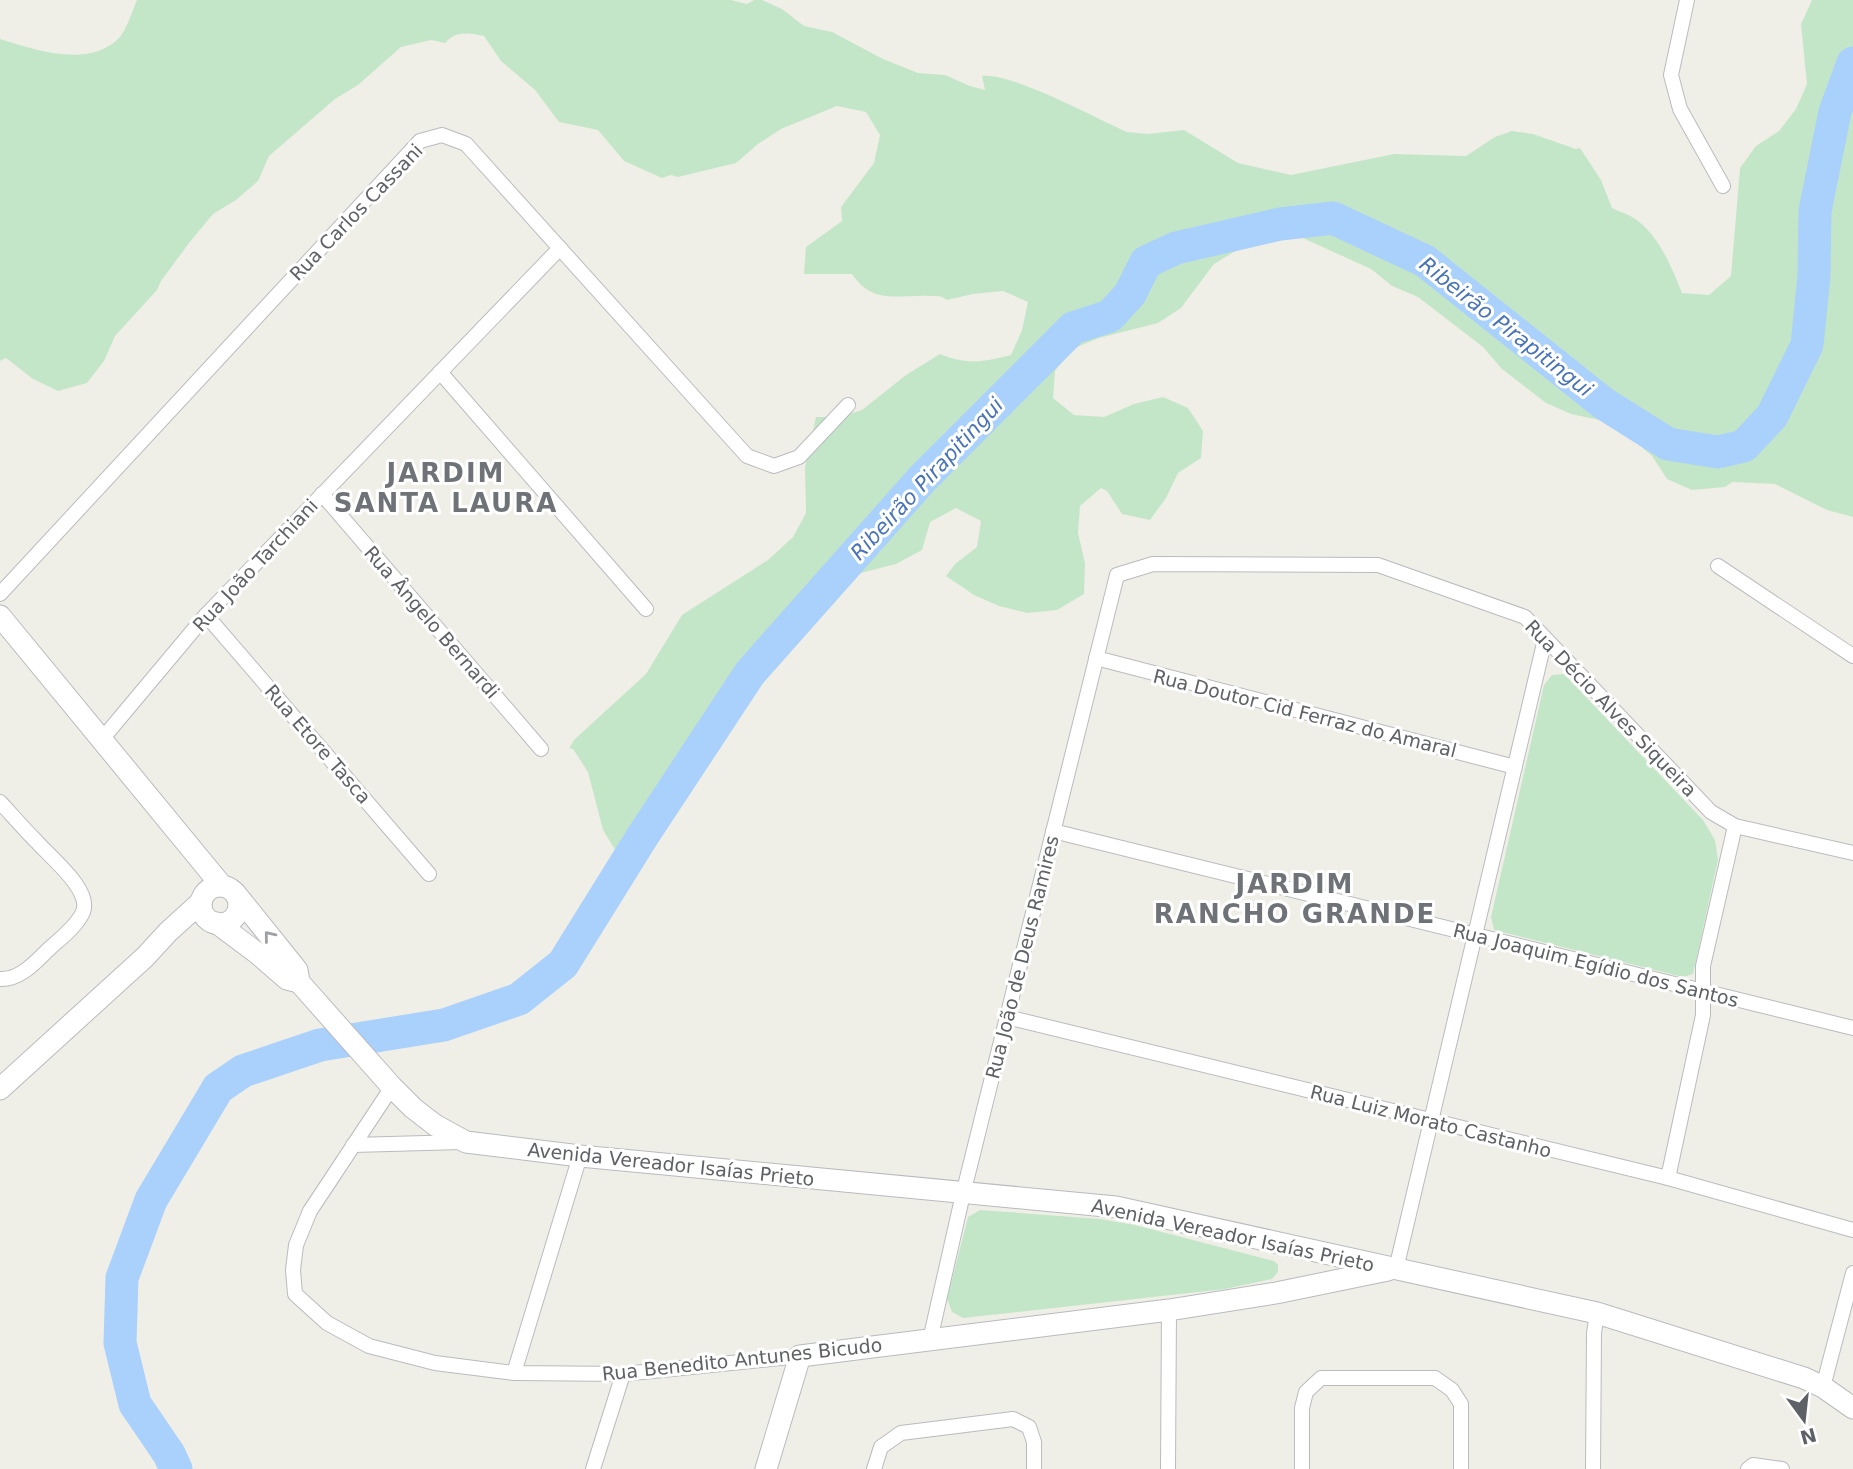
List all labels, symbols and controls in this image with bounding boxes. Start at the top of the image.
street label: Rua Carlos Cassani [285,139,427,285]
water label: Ribeirão Pirapitingui [1415,252,1597,402]
water label: Ribeirão Pirapitingui [846,393,1008,565]
district label: JARDIM SANTA LAURA [334,458,558,518]
street label: Rua João Tarchiani [188,494,322,636]
street label: Rua Ângelo Bernardi [360,541,504,703]
street label: Rua Décio Alves Siqueira [1521,615,1701,801]
street label: Rua Doutor Cid Ferraz do Amaral [1151,665,1459,761]
street label: Rua Etore Tasca [260,680,376,808]
street label: Rua João de Deus Ramires [981,833,1063,1081]
district label: JARDIM RANCHO GRANDE [1154,869,1436,929]
street label: Rua Joaquim Egídio dos Santos [1451,919,1741,1011]
one-way arrow [265,932,278,944]
street label: Rua Luiz Morato Castanho [1308,1080,1554,1162]
street label: Avenida Vereador Isaías Prieto [526,1138,816,1190]
street label: Avenida Vereador Isaías Prieto [1090,1194,1376,1276]
street label: Rua Benedito Antunes Bicudo [601,1333,883,1385]
north arrow [1769,1385,1839,1455]
text: N [1798,1424,1819,1449]

